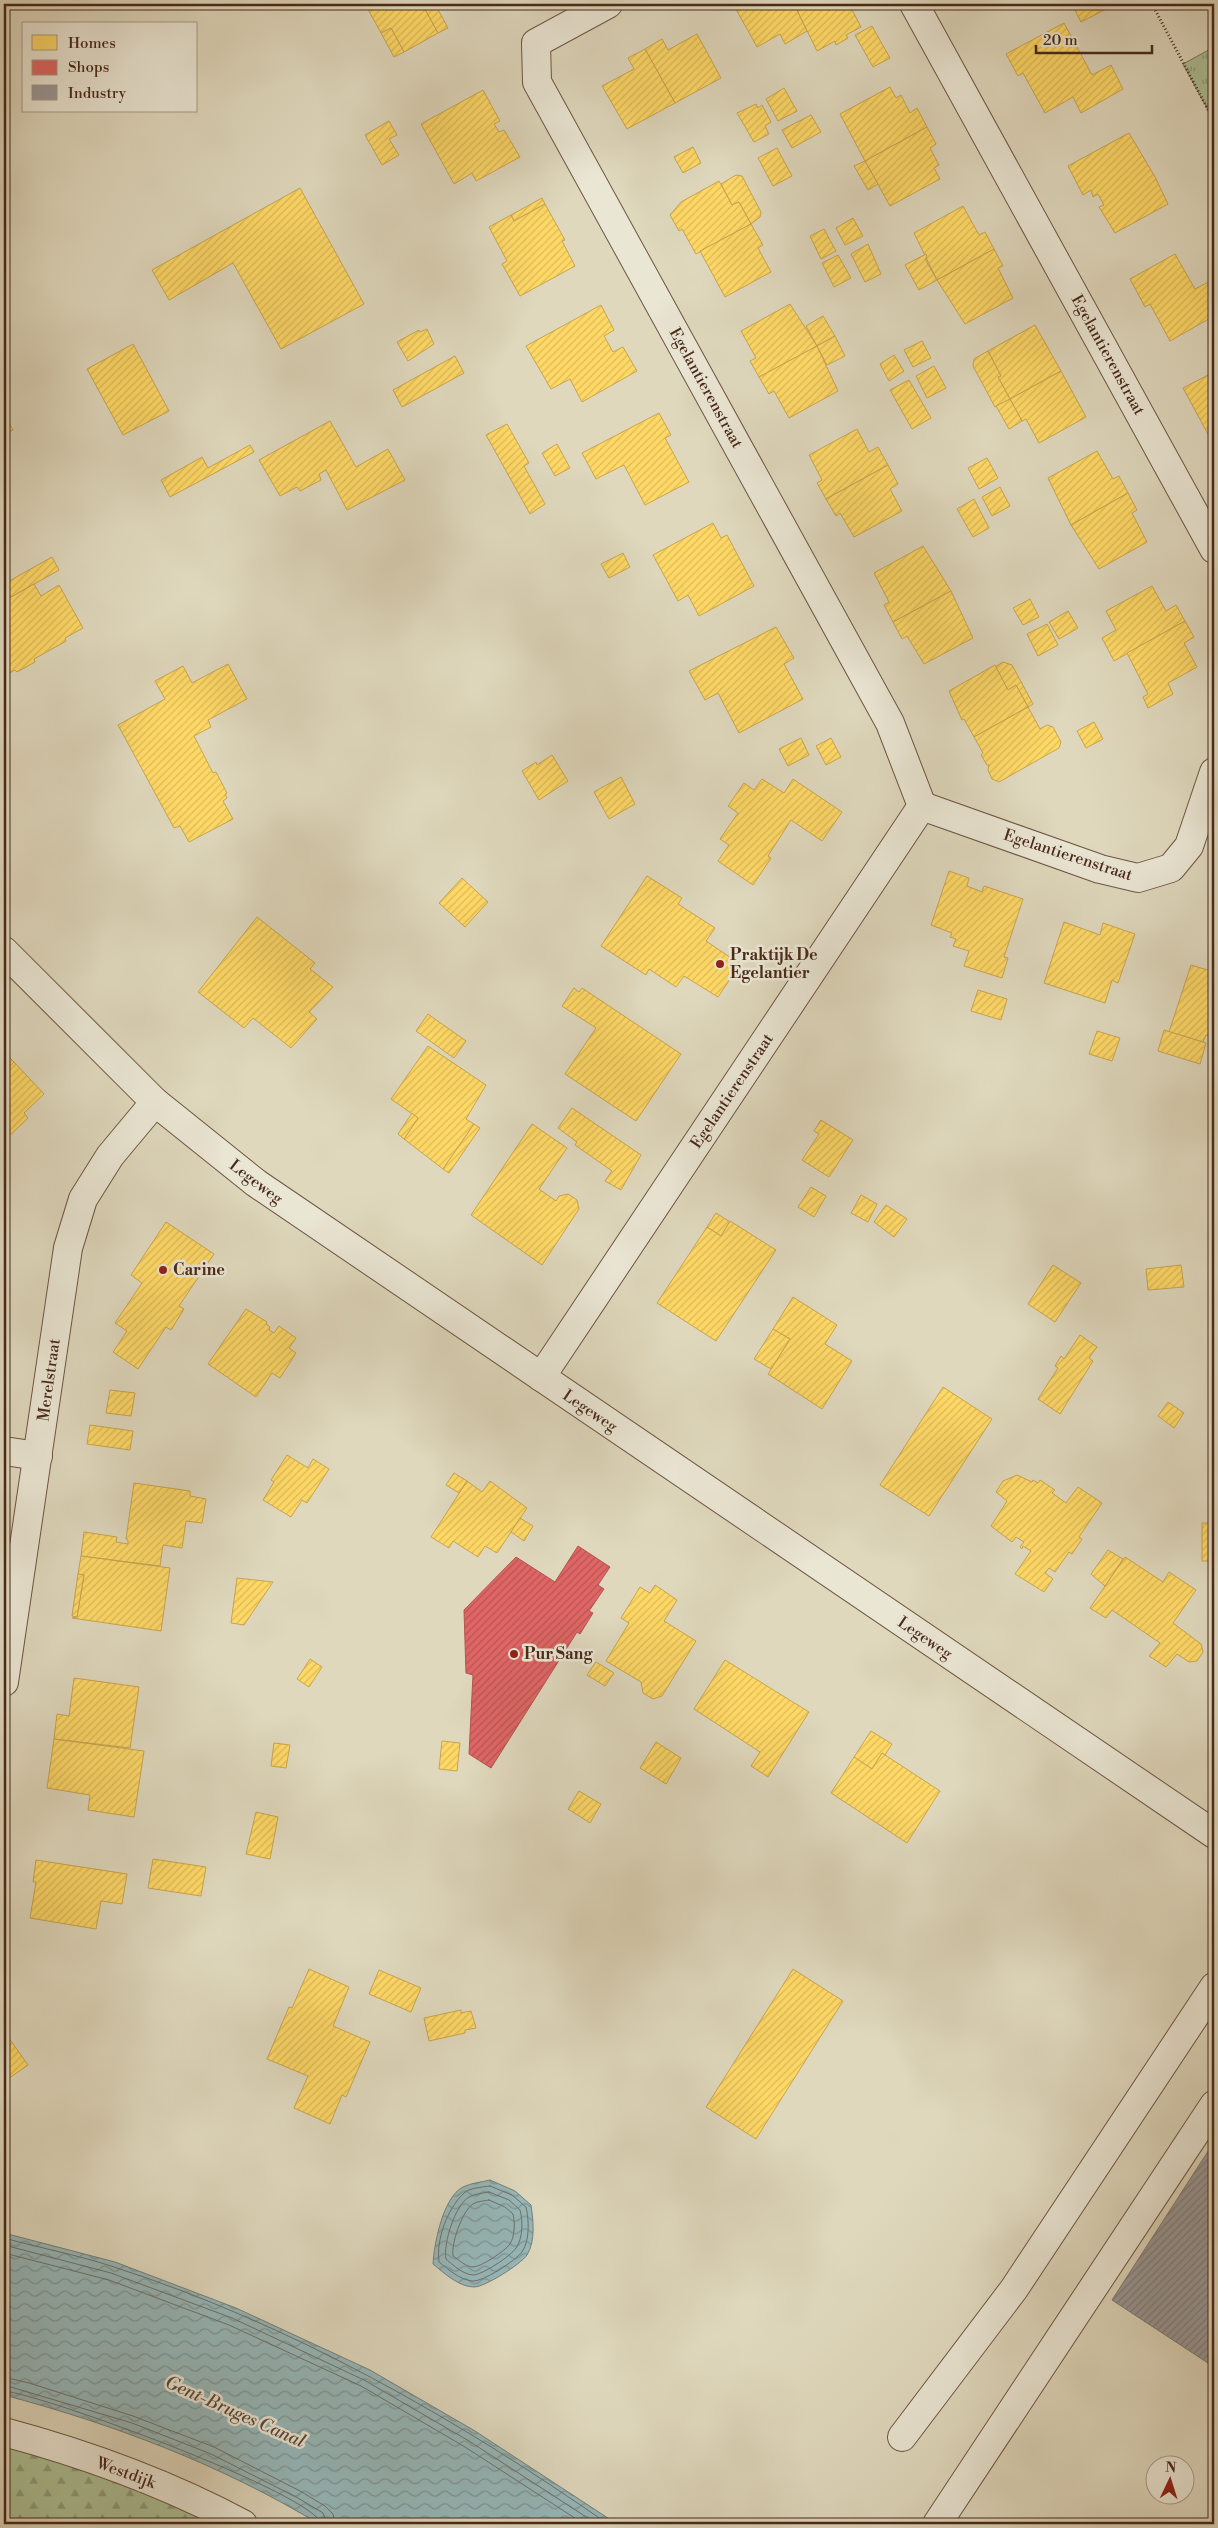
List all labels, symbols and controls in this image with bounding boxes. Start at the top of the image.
legend [22,22,198,112]
scale bar [1036,22,1152,54]
text: 20 m [1043,31,1078,50]
text: Homes [68,34,116,53]
text: Shops [68,58,109,77]
text: Industry [68,84,127,103]
street label: Egelantierenstraat [1067,291,1150,419]
street label: Egelantierenstraat [665,324,748,452]
street label: Egelantierenstraat [1001,825,1135,885]
place label: Praktijk De Egelantier [730,945,818,983]
marker: Praktijk De Egelantier [714,958,726,970]
street label: Egelantierenstraat [686,1029,778,1152]
street label: Legeweg [225,1155,287,1209]
place label: Carine [173,1260,225,1280]
marker: Carine [157,1264,169,1276]
street label: Merelstraat [33,1337,65,1423]
street label: Legeweg [559,1385,622,1437]
street label: Legeweg [894,1612,957,1664]
place label: Pur Sang [524,1644,593,1664]
marker: Pur Sang [508,1648,520,1660]
water label: Gent-Bruges Canal [161,2371,309,2453]
street label: Westdijk [92,2453,160,2494]
north arrow [1146,2456,1196,2506]
text: N [1165,2459,1177,2477]

